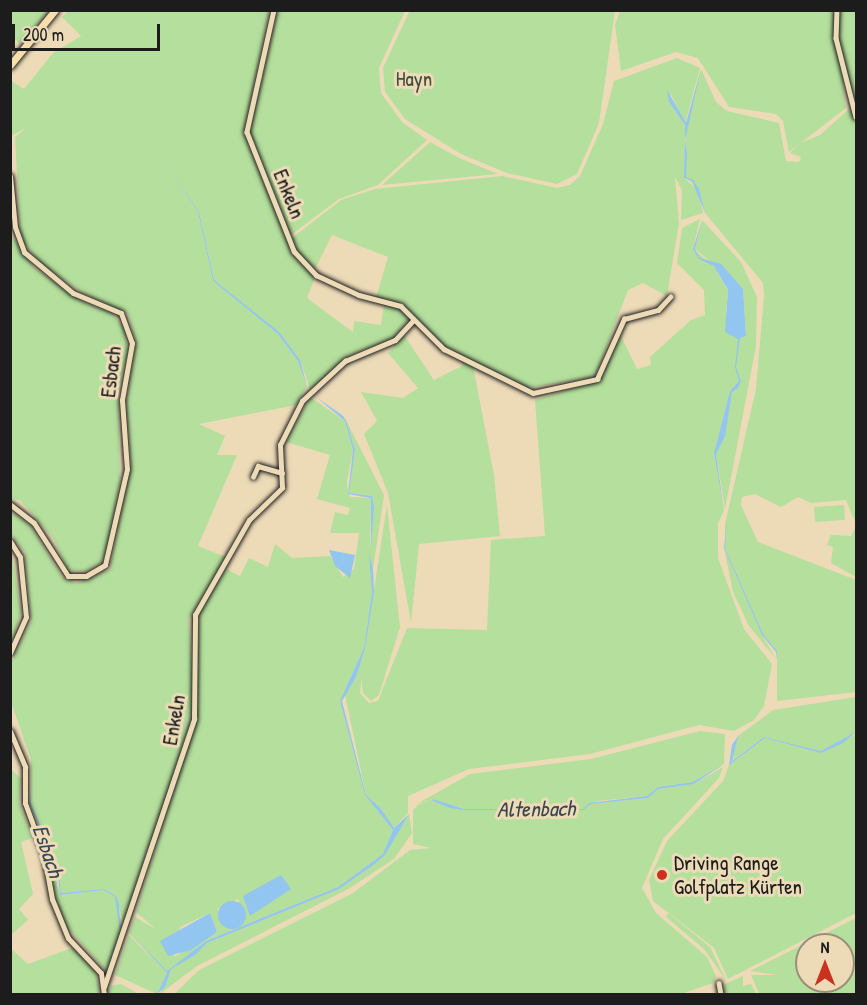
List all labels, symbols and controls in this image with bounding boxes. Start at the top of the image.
scale bar [15,12,164,50]
text: 200 m [23,22,64,47]
park label: Hayn [396,66,432,92]
street label: Enkeln [268,166,310,222]
street label: Esbach [95,345,127,399]
street label: Enkeln [157,693,191,747]
water label: Altenbach [497,795,575,823]
water label: Esbach [27,821,69,881]
place label: Driving Range Golfplatz Kürten [674,850,802,900]
marker: Driving Range Golfplatz Kürten [655,868,669,882]
north arrow [795,933,855,993]
text: N [821,936,829,958]

